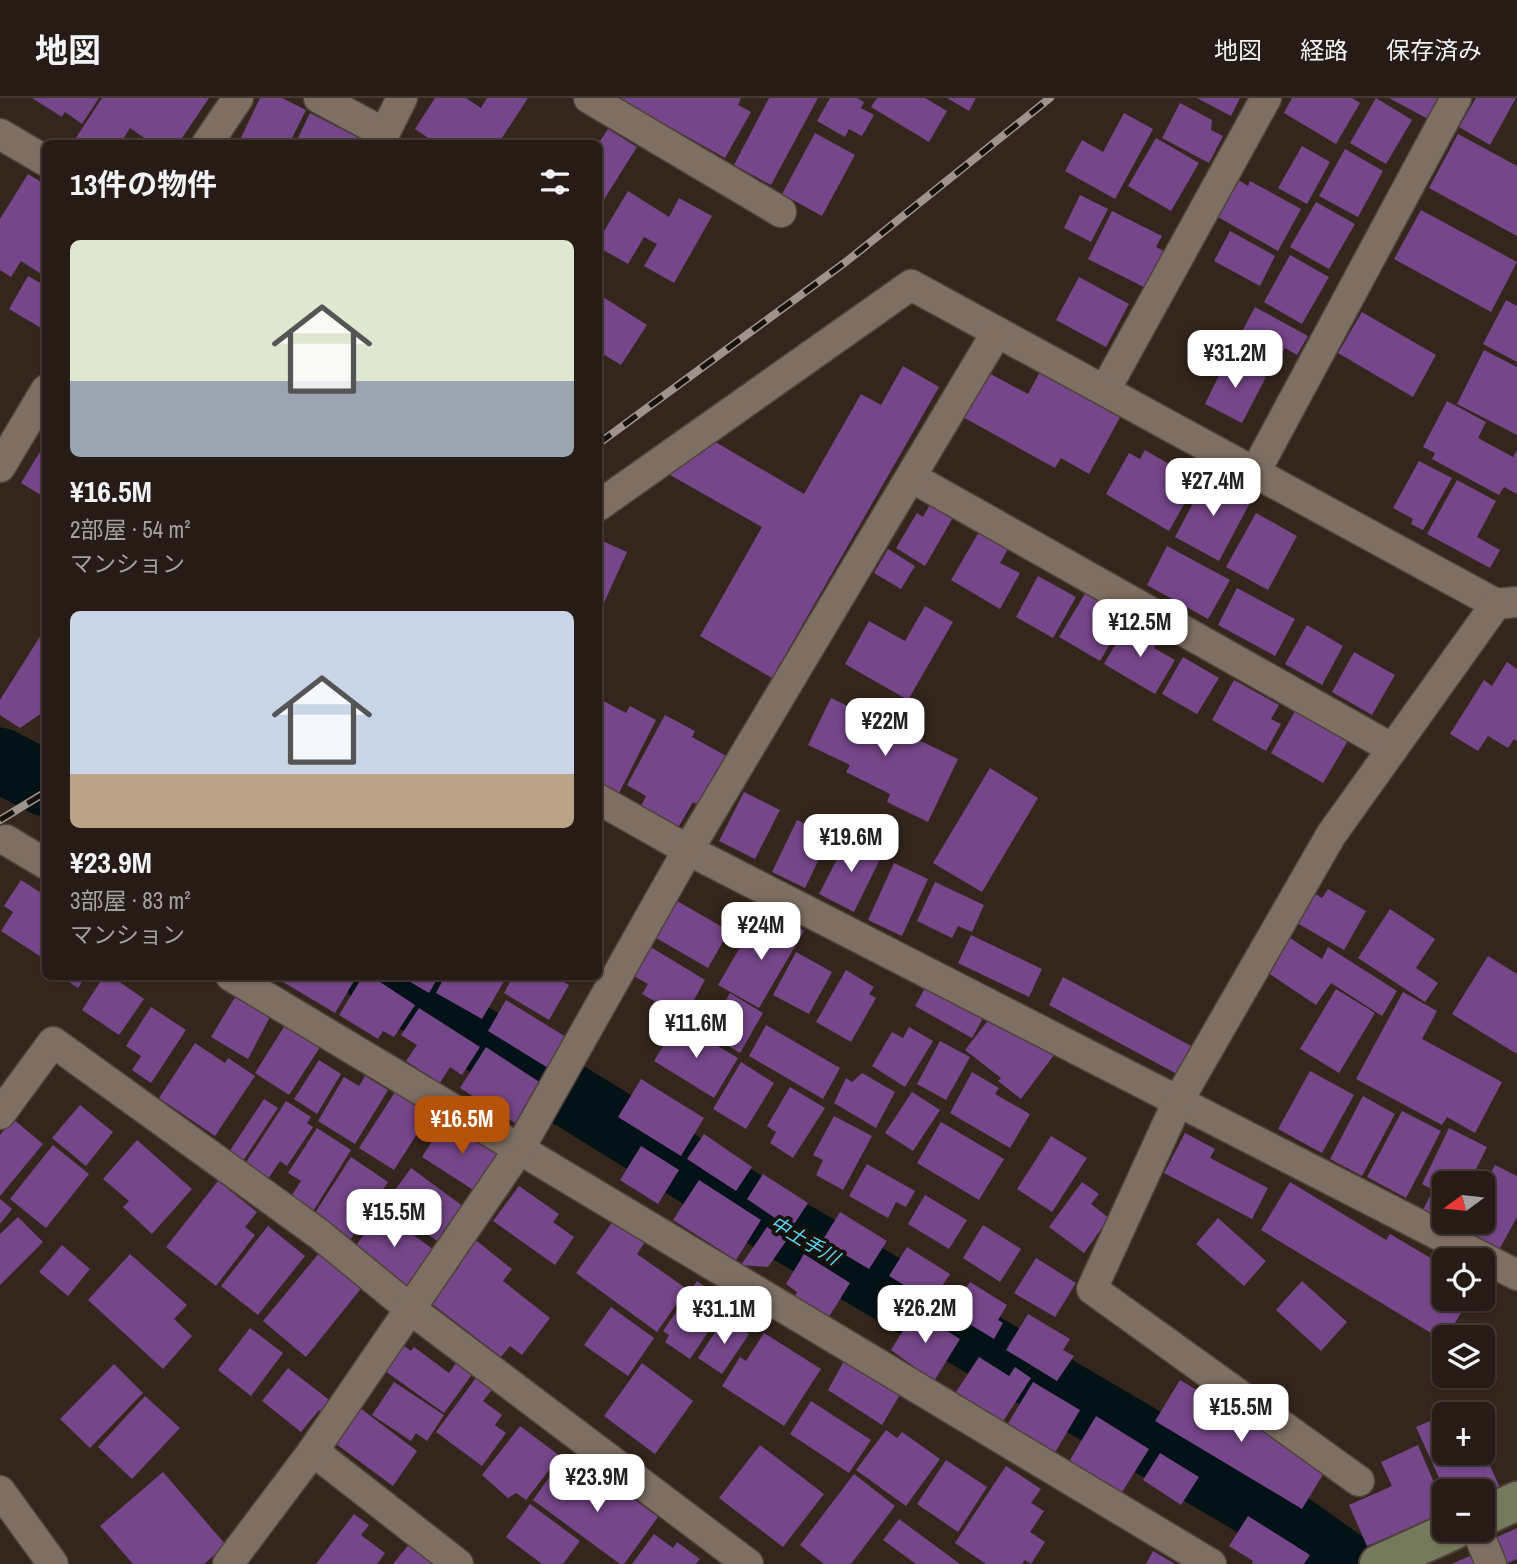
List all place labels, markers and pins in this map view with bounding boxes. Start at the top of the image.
pin: ¥31.2M [1178,330,1292,390]
pin: ¥27.4M [1156,458,1270,518]
pin: ¥12.5M [1083,600,1197,659]
pin: ¥22M [844,698,926,758]
pin: ¥19.6M [794,814,908,874]
pin: ¥24M [720,902,802,962]
pin: ¥11.6M [639,1000,753,1060]
pin: ¥16.5M [405,1096,519,1156]
pin: ¥15.5M [337,1190,451,1249]
pin: ¥31.1M [667,1286,781,1346]
pin: ¥26.2M [868,1286,982,1345]
pin: ¥15.5M [1184,1384,1298,1444]
pin: ¥23.9M [540,1454,654,1514]

